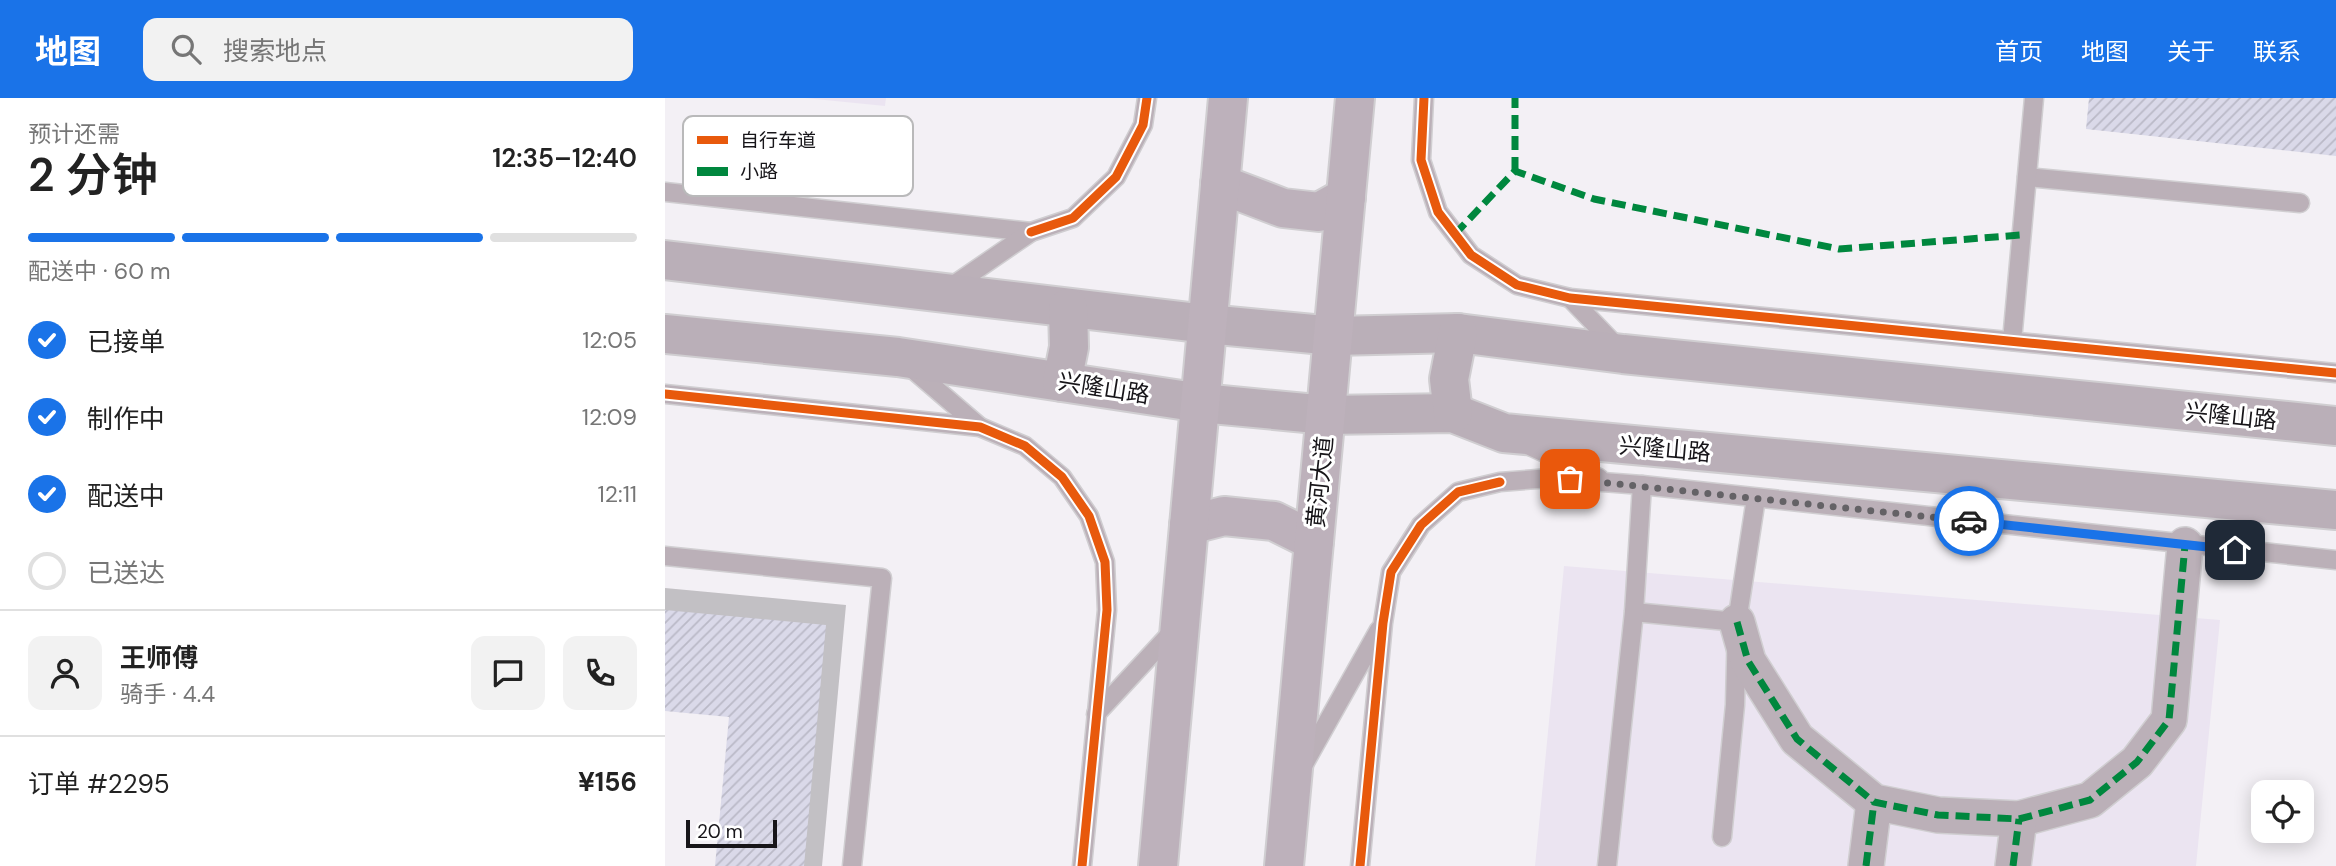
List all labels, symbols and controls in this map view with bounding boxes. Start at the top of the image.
search box [143,18,633,81]
text: 地图 [35,30,101,73]
icon: search [167,30,205,68]
text: 搜索地点 [223,34,327,68]
text: 首页 [1995,36,2043,67]
text: 地图 [2081,36,2129,67]
text: 关于 [2167,36,2215,67]
text: 联系 [2253,36,2301,67]
legend [683,116,913,196]
text: 预计还需 [28,119,120,149]
text: 自行车道 [740,128,816,153]
text: 12:35–12:40 [492,141,637,175]
text: 2 分钟 [28,145,158,205]
text: 小路 [740,159,778,184]
text: 配送中 · 60 m [28,256,171,286]
icon: check [28,321,66,359]
text: 已接单 [87,325,165,359]
text: 12:05 [582,325,637,355]
street label: 兴隆山路 [1056,366,1152,410]
street label: 兴隆山路 [2184,396,2278,436]
icon: check [28,398,66,436]
text: 制作中 [87,402,165,436]
text: 12:09 [582,402,637,432]
street label: 兴隆山路 [1618,430,1712,468]
street label: 黄河大道 [1300,435,1340,529]
pin [1540,449,1600,509]
icon: bag [1551,460,1589,498]
icon: check [28,475,66,513]
text: 配送中 [87,479,165,513]
text: 12:11 [598,479,637,509]
courier [1934,486,2004,556]
icon: car [1950,502,1988,540]
pin [2205,520,2265,580]
icon: home [2216,531,2254,569]
text: 已送达 [87,556,165,590]
button: person [28,636,102,710]
button: chat [471,636,545,710]
button: phone [563,636,637,710]
text: 王师傅 [120,641,198,675]
text: 骑手 · 4.4 [120,679,215,709]
text: ¥156 [578,765,637,799]
text: 订单 #2295 [28,767,170,801]
map controls [2251,780,2314,843]
button: locate [2251,780,2314,843]
scale bar [686,817,777,849]
text: 20 m [697,819,743,844]

